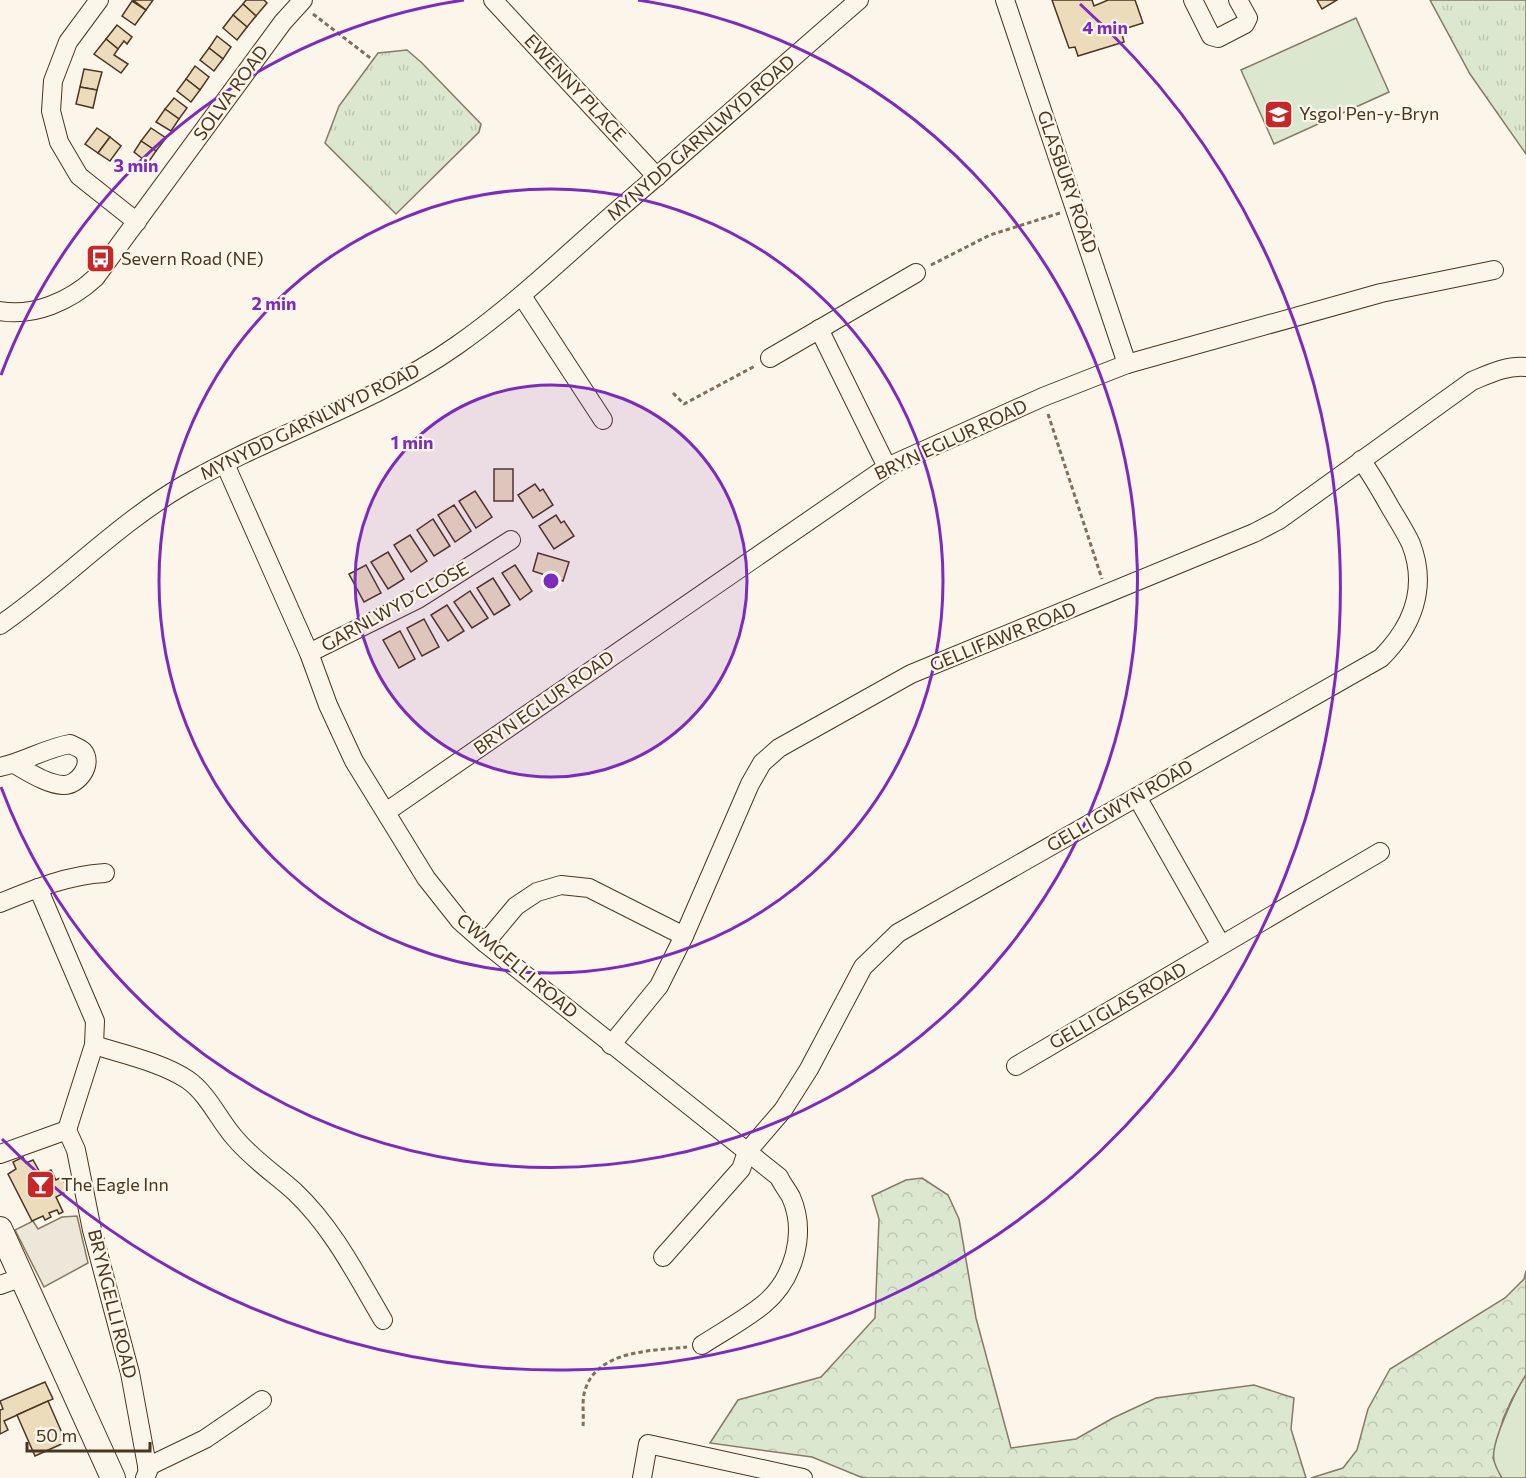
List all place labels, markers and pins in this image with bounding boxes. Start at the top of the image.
school or university icon: Ysgol Pen-y-Bryn [1262,98,1294,130]
place label: Ysgol Pen-y-Bryn [1299,102,1439,124]
bus stop icon: Severn Road (NE) [84,243,116,275]
place label: Severn Road (NE) [121,247,264,269]
centre of rings [541,571,561,591]
bar icon: The Eagle Inn [24,1169,56,1201]
place label: The Eagle Inn [61,1173,169,1195]

